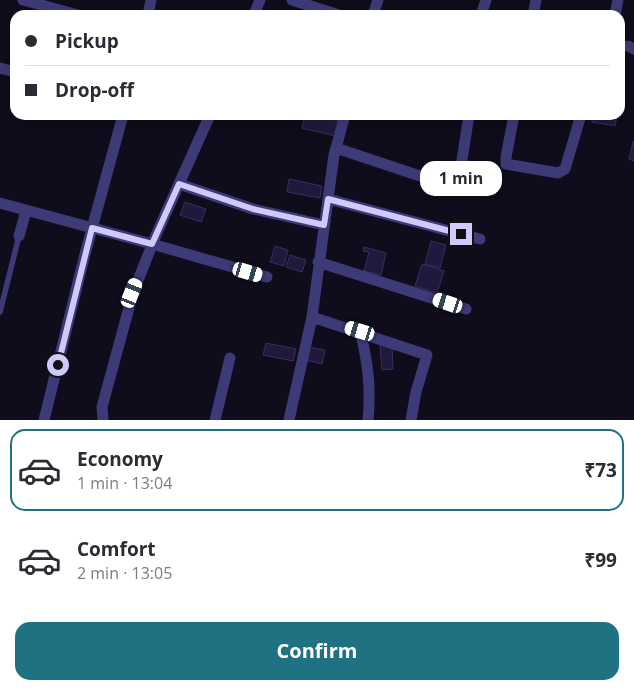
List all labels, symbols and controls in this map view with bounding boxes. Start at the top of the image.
text: Pickup [55,28,119,54]
text: Drop-off [55,77,134,103]
callout: 1 min [420,162,502,196]
text: 1 min [439,167,483,189]
route end [450,223,472,245]
car [231,261,264,283]
car [119,276,144,310]
car [431,291,464,315]
car [343,319,376,343]
route start [47,354,69,376]
text: Economy [77,446,163,472]
icon: car [17,448,62,493]
text: ₹73 [584,457,617,483]
text: 1 min · 13:04 [77,472,172,494]
text: Comfort [77,536,156,562]
icon: car [17,538,62,583]
text: ₹99 [584,547,617,573]
text: 2 min · 13:05 [77,562,172,584]
button: Confirm [15,622,619,680]

